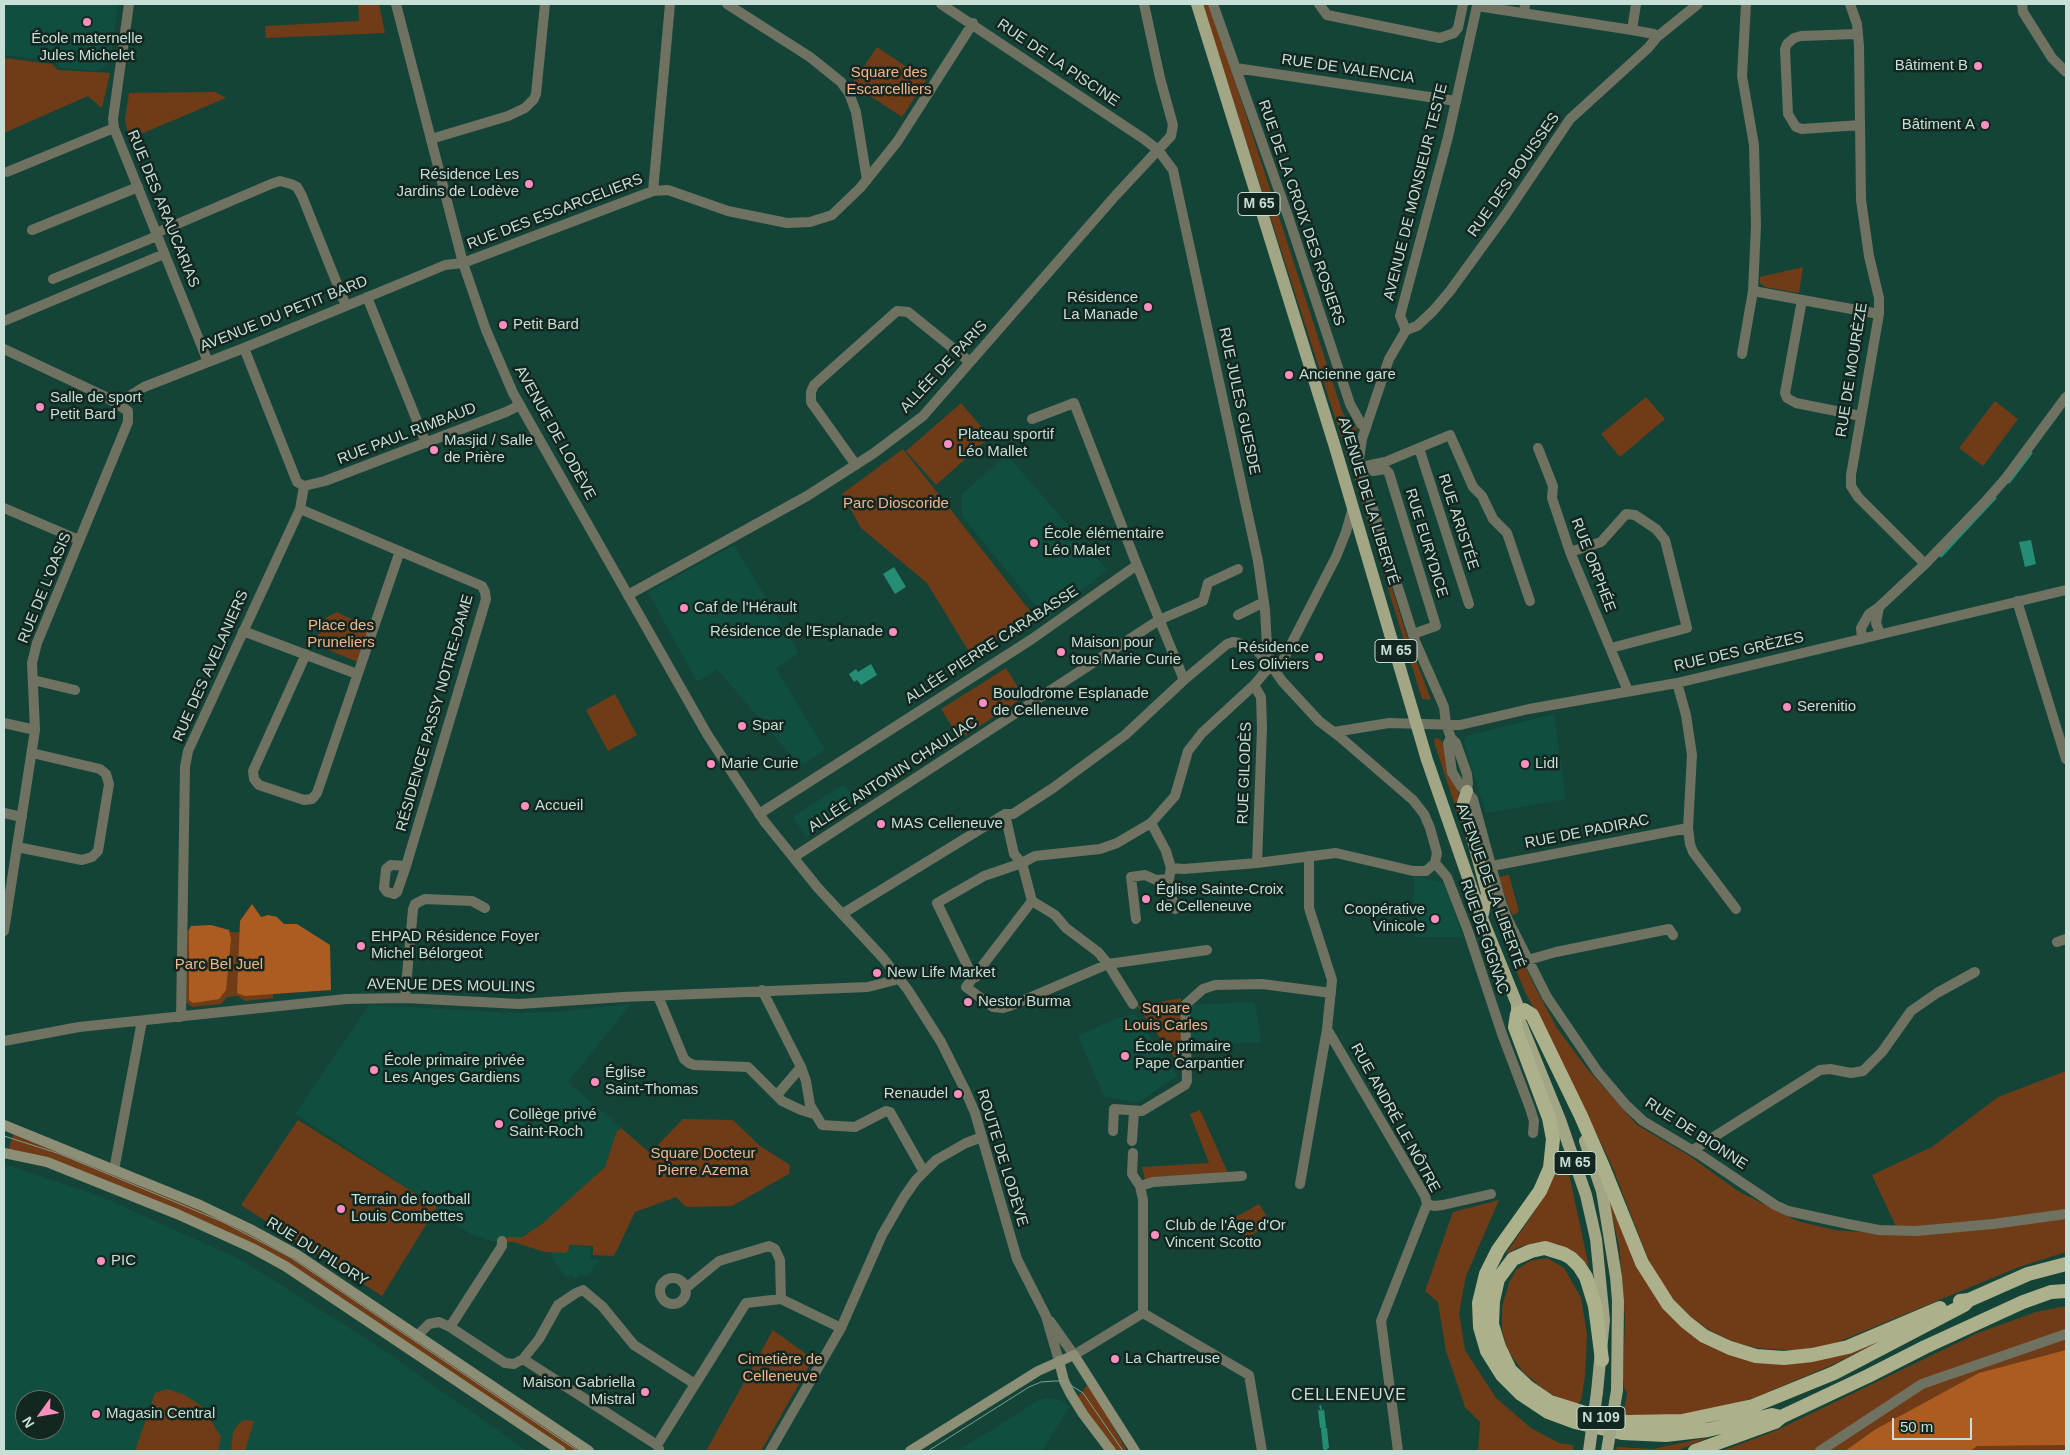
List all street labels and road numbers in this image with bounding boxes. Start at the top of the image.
street label: RUE DE LA PISCINE [994,15,1122,111]
street label: RUE DE VALENCIA [1280,51,1416,87]
street label: AVENUE DE MONSIEUR TESTE [1380,82,1452,302]
street label: RUE DE LA CROIX DES ROSIERS [1254,98,1348,328]
street label: RUE DES BOUISSES [1464,109,1564,241]
street label: RUE DES ARAUCARIAS [123,128,203,290]
street label: RUE DES ESCARCELIERS [465,170,645,254]
road number: M 65 [1238,192,1280,215]
street label: AVENUE DU PETIT BARD [198,272,370,356]
street label: RUE DE MOURÈZE [1832,302,1872,438]
street label: ALLÉE DE PARIS [897,317,991,417]
street label: RUE JULES GUESDE [1215,326,1263,476]
street label: AVENUE DE LODÈVE [511,363,599,503]
street label: RUE PAUL RIMBAUD [335,399,479,469]
street label: AVENUE DE LA LIBERTÉ [1334,415,1402,587]
street label: RUE ARISTÉE [1434,472,1482,572]
street label: RUE EURYDICE [1401,486,1451,600]
street label: RUE ORPHÉE [1567,515,1619,615]
street label: RUE DE L'OASIS [15,530,75,646]
street label: ALLÉE PIERRE CARABASSE [902,582,1082,708]
street label: RUE DES AVELANIERS [169,587,253,745]
street label: RÉSIDENCE PASSY NOTRE-DAME [393,592,477,834]
street label: RUE DES GRÈZES [1672,628,1806,676]
road number: M 65 [1375,640,1417,662]
street label: ALLÉE ANTONIN CHAULIAC [805,714,981,836]
street label: RUE GILODÈS [1234,721,1256,825]
street label: AVENUE DE LA LIBERTÉ [1452,801,1528,971]
street label: RUE DE PADIRAC [1523,811,1651,853]
street label: RUE DE GIGNAC [1456,877,1512,997]
street label: AVENUE DES MOULINS [367,976,535,996]
street label: RUE ANDRÉ LE NÔTRE [1347,1040,1443,1196]
street label: ROUTE DE LODÈVE [973,1087,1031,1229]
street label: RUE DE BIONNE [1641,1094,1751,1174]
road number: M 65 [1554,1152,1596,1174]
street label: RUE DU PILORY [263,1214,371,1290]
road number: N 109 [1577,1406,1625,1430]

